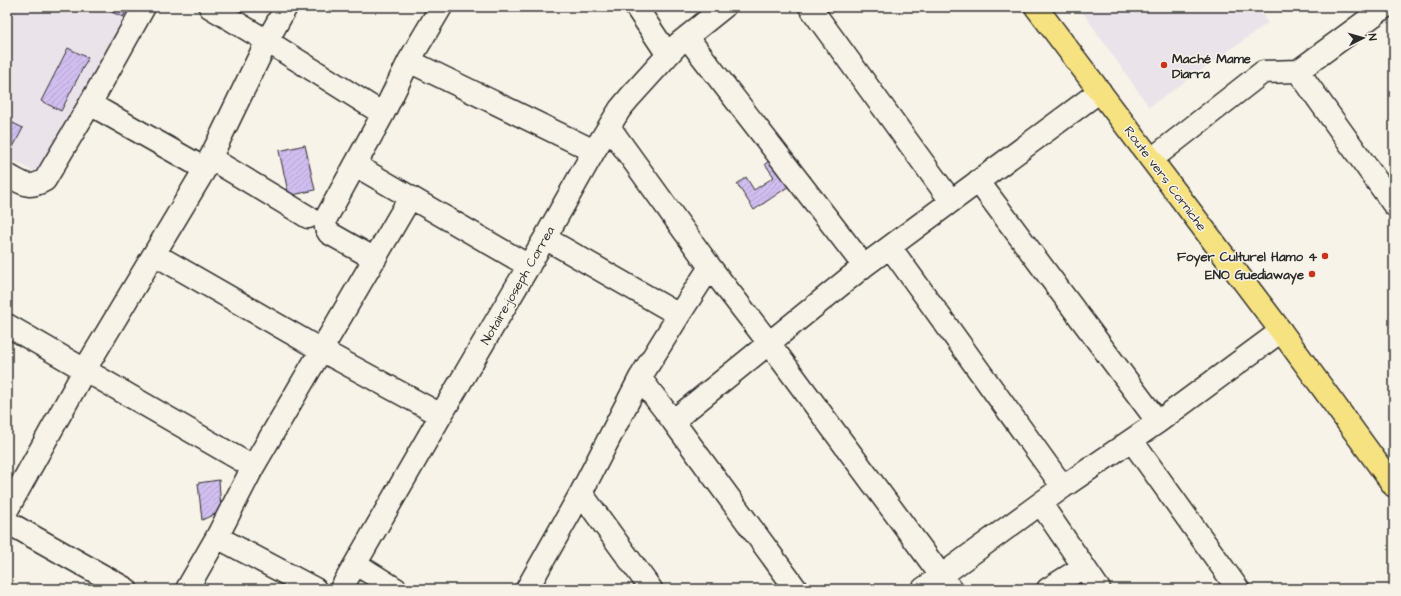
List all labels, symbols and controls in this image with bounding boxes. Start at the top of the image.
north arrow [1343,18,1383,58]
text: N [1365,33,1380,41]
place label: Maché Mame Diarra [1172,50,1251,83]
marker: Maché Mame Diarra [1159,60,1169,70]
street label: Route vers Corniche [1120,122,1211,235]
street label: Notaire-joseph Correa [477,223,559,348]
place label: Foyer Culturel Hamo 4 [1177,248,1317,267]
marker: Foyer Culturel Hamo 4 [1320,251,1330,261]
place label: ENO Guediawaye [1205,266,1304,285]
marker: ENO Guediawaye [1307,269,1317,279]

